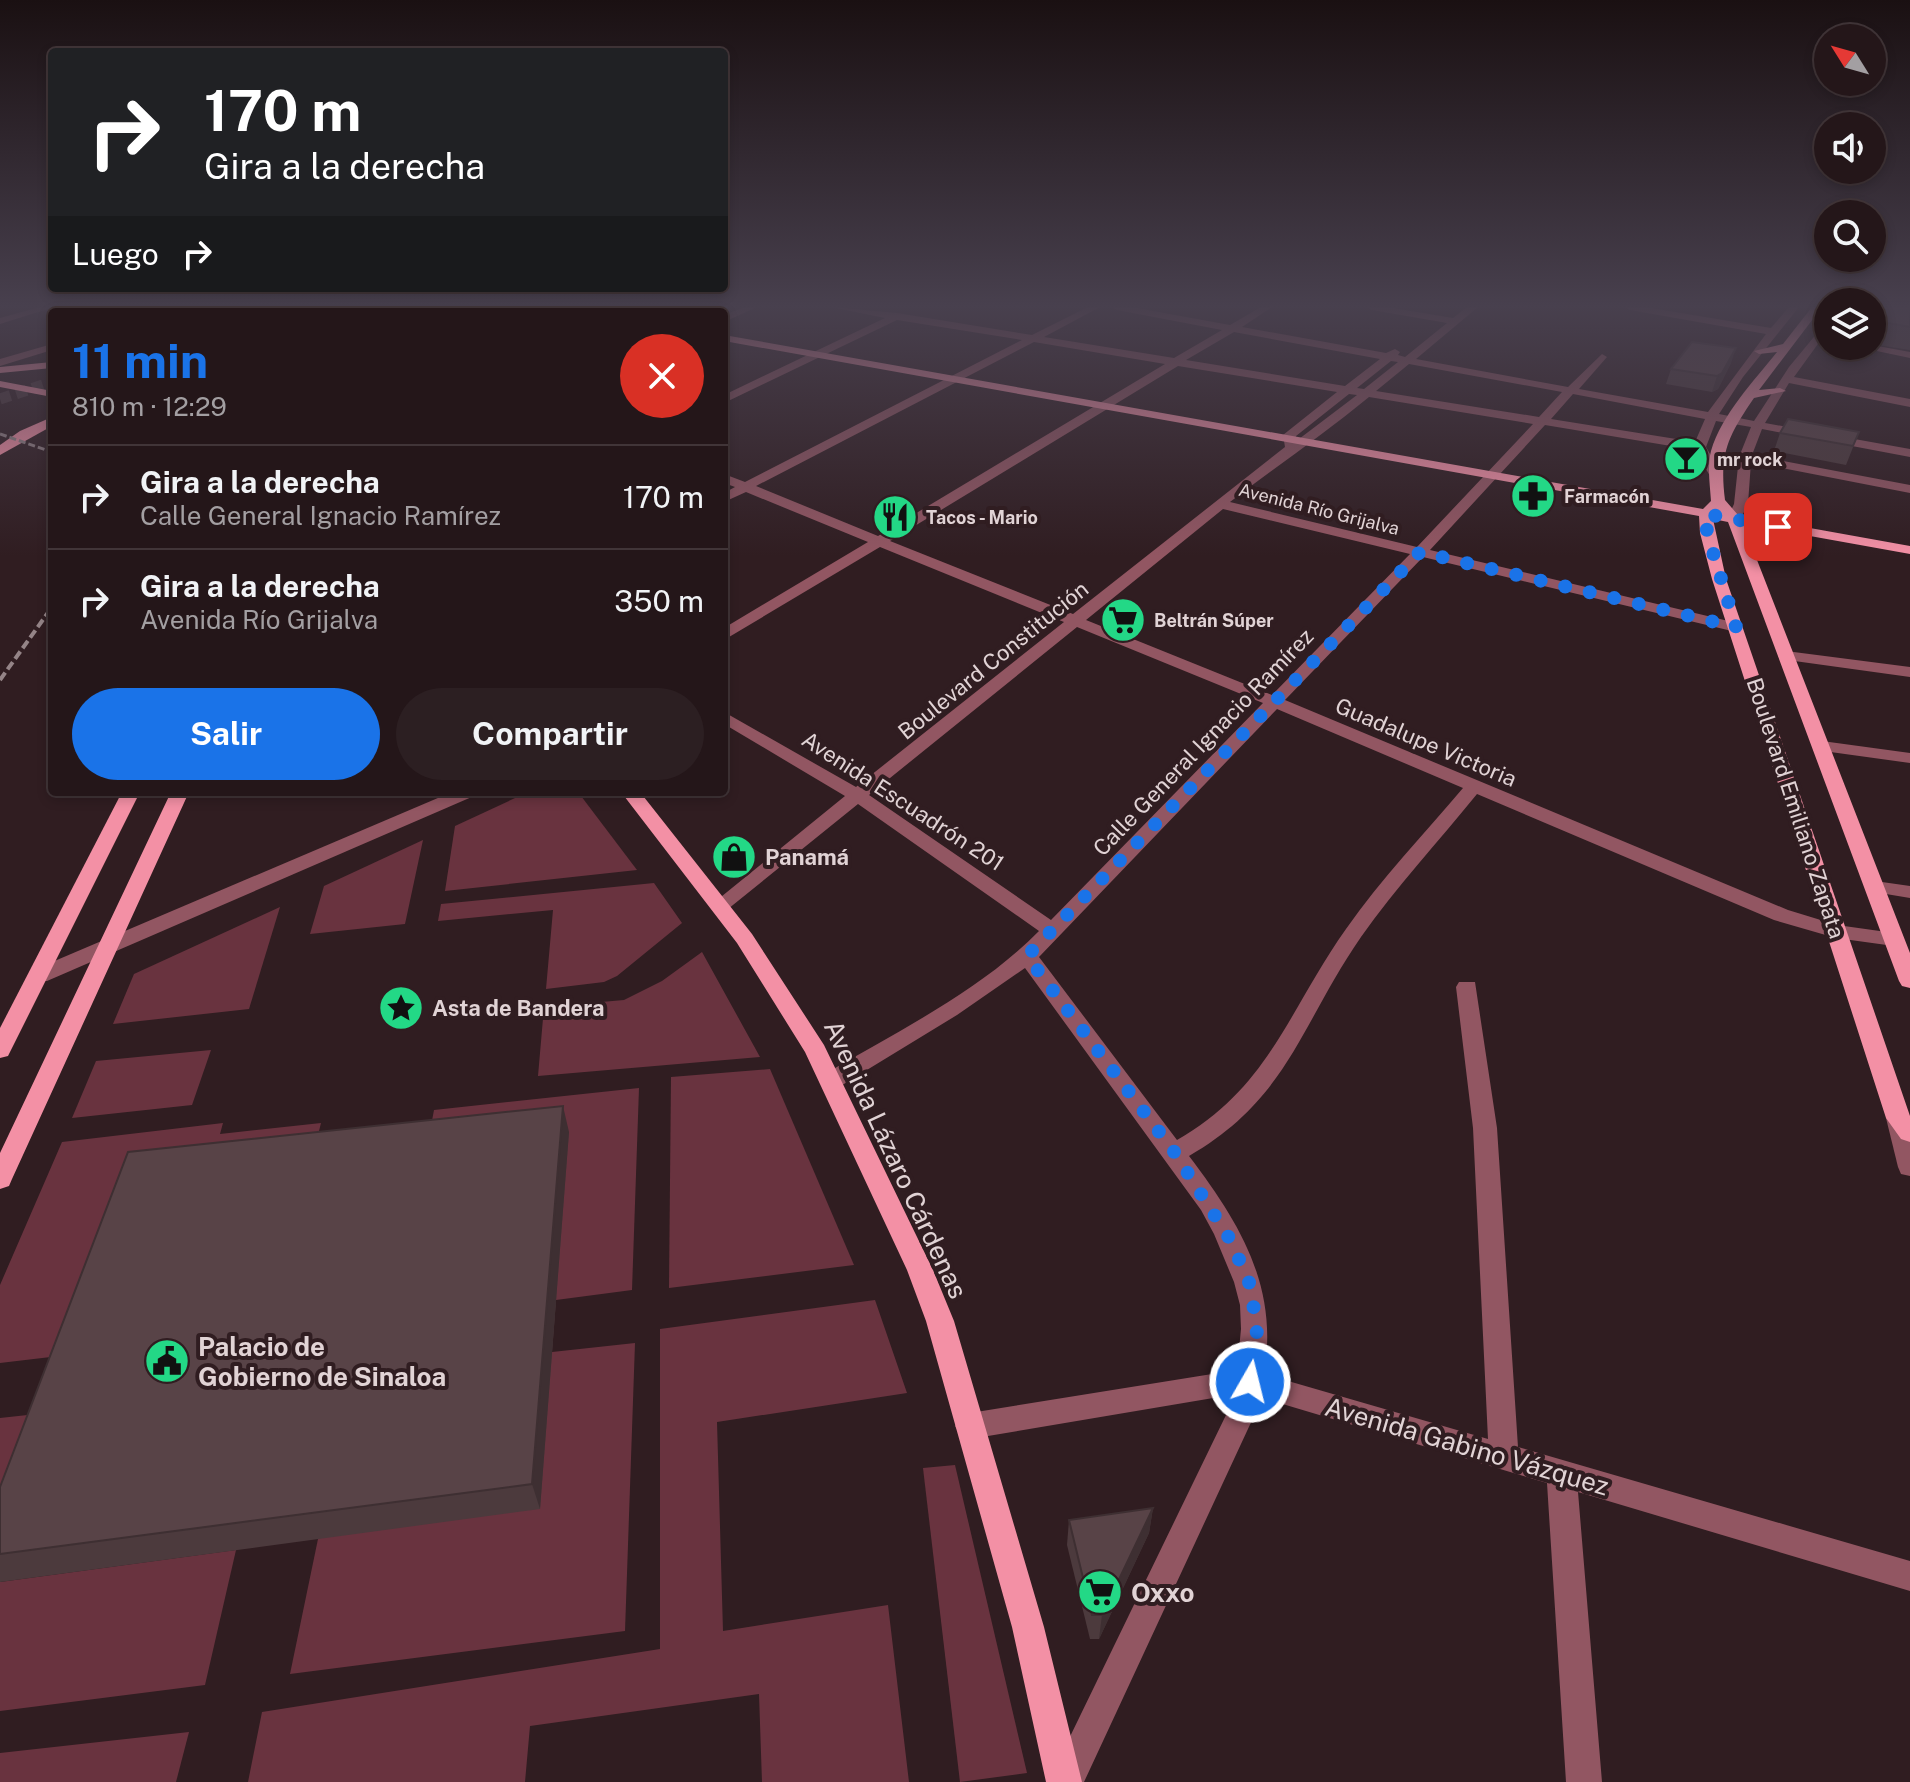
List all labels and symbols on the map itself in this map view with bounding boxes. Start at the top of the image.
north arrow [1814,24,1886,96]
bar icon: mr rock [1662,435,1710,483]
place label: mr rock [1717,449,1783,470]
pharmacy icon: Farmacón [1509,472,1557,520]
street label: Avenida Río Grijalva [1236,479,1402,539]
place label: Farmacón [1564,486,1650,507]
restaurant icon: Tacos - Mario [871,493,919,541]
pin [1744,493,1812,561]
place label: Tacos - Mario [926,507,1038,528]
street label: Boulevard Constitución [893,575,1093,745]
supermarket icon: Beltrán Súper [1099,596,1147,644]
place label: Beltrán Súper [1154,610,1274,631]
street label: Calle General Ignacio Ramírez [1088,623,1318,861]
street label: Boulevard Emiliano Zapata [1742,674,1850,942]
street label: Guadalupe Victoria [1331,692,1521,792]
street label: Avenida Escuadrón 201 [797,726,1009,876]
shop icon: Panamá [710,833,758,881]
place label: Panamá [765,844,849,870]
place icon: Asta de Bandera [377,984,425,1032]
place label: Asta de Bandera [432,995,604,1021]
street label: Avenida Lázaro Cárdenas [818,1015,974,1303]
place label: Palacio de Gobierno de Sinaloa [198,1331,446,1392]
public building icon: Palacio de Gobierno de Sinaloa [143,1337,191,1385]
position arrow [1208,1340,1292,1424]
street label: Avenida Gabino Vázquez [1322,1391,1612,1501]
supermarket icon: Oxxo [1076,1568,1124,1616]
place label: Oxxo [1131,1577,1195,1608]

